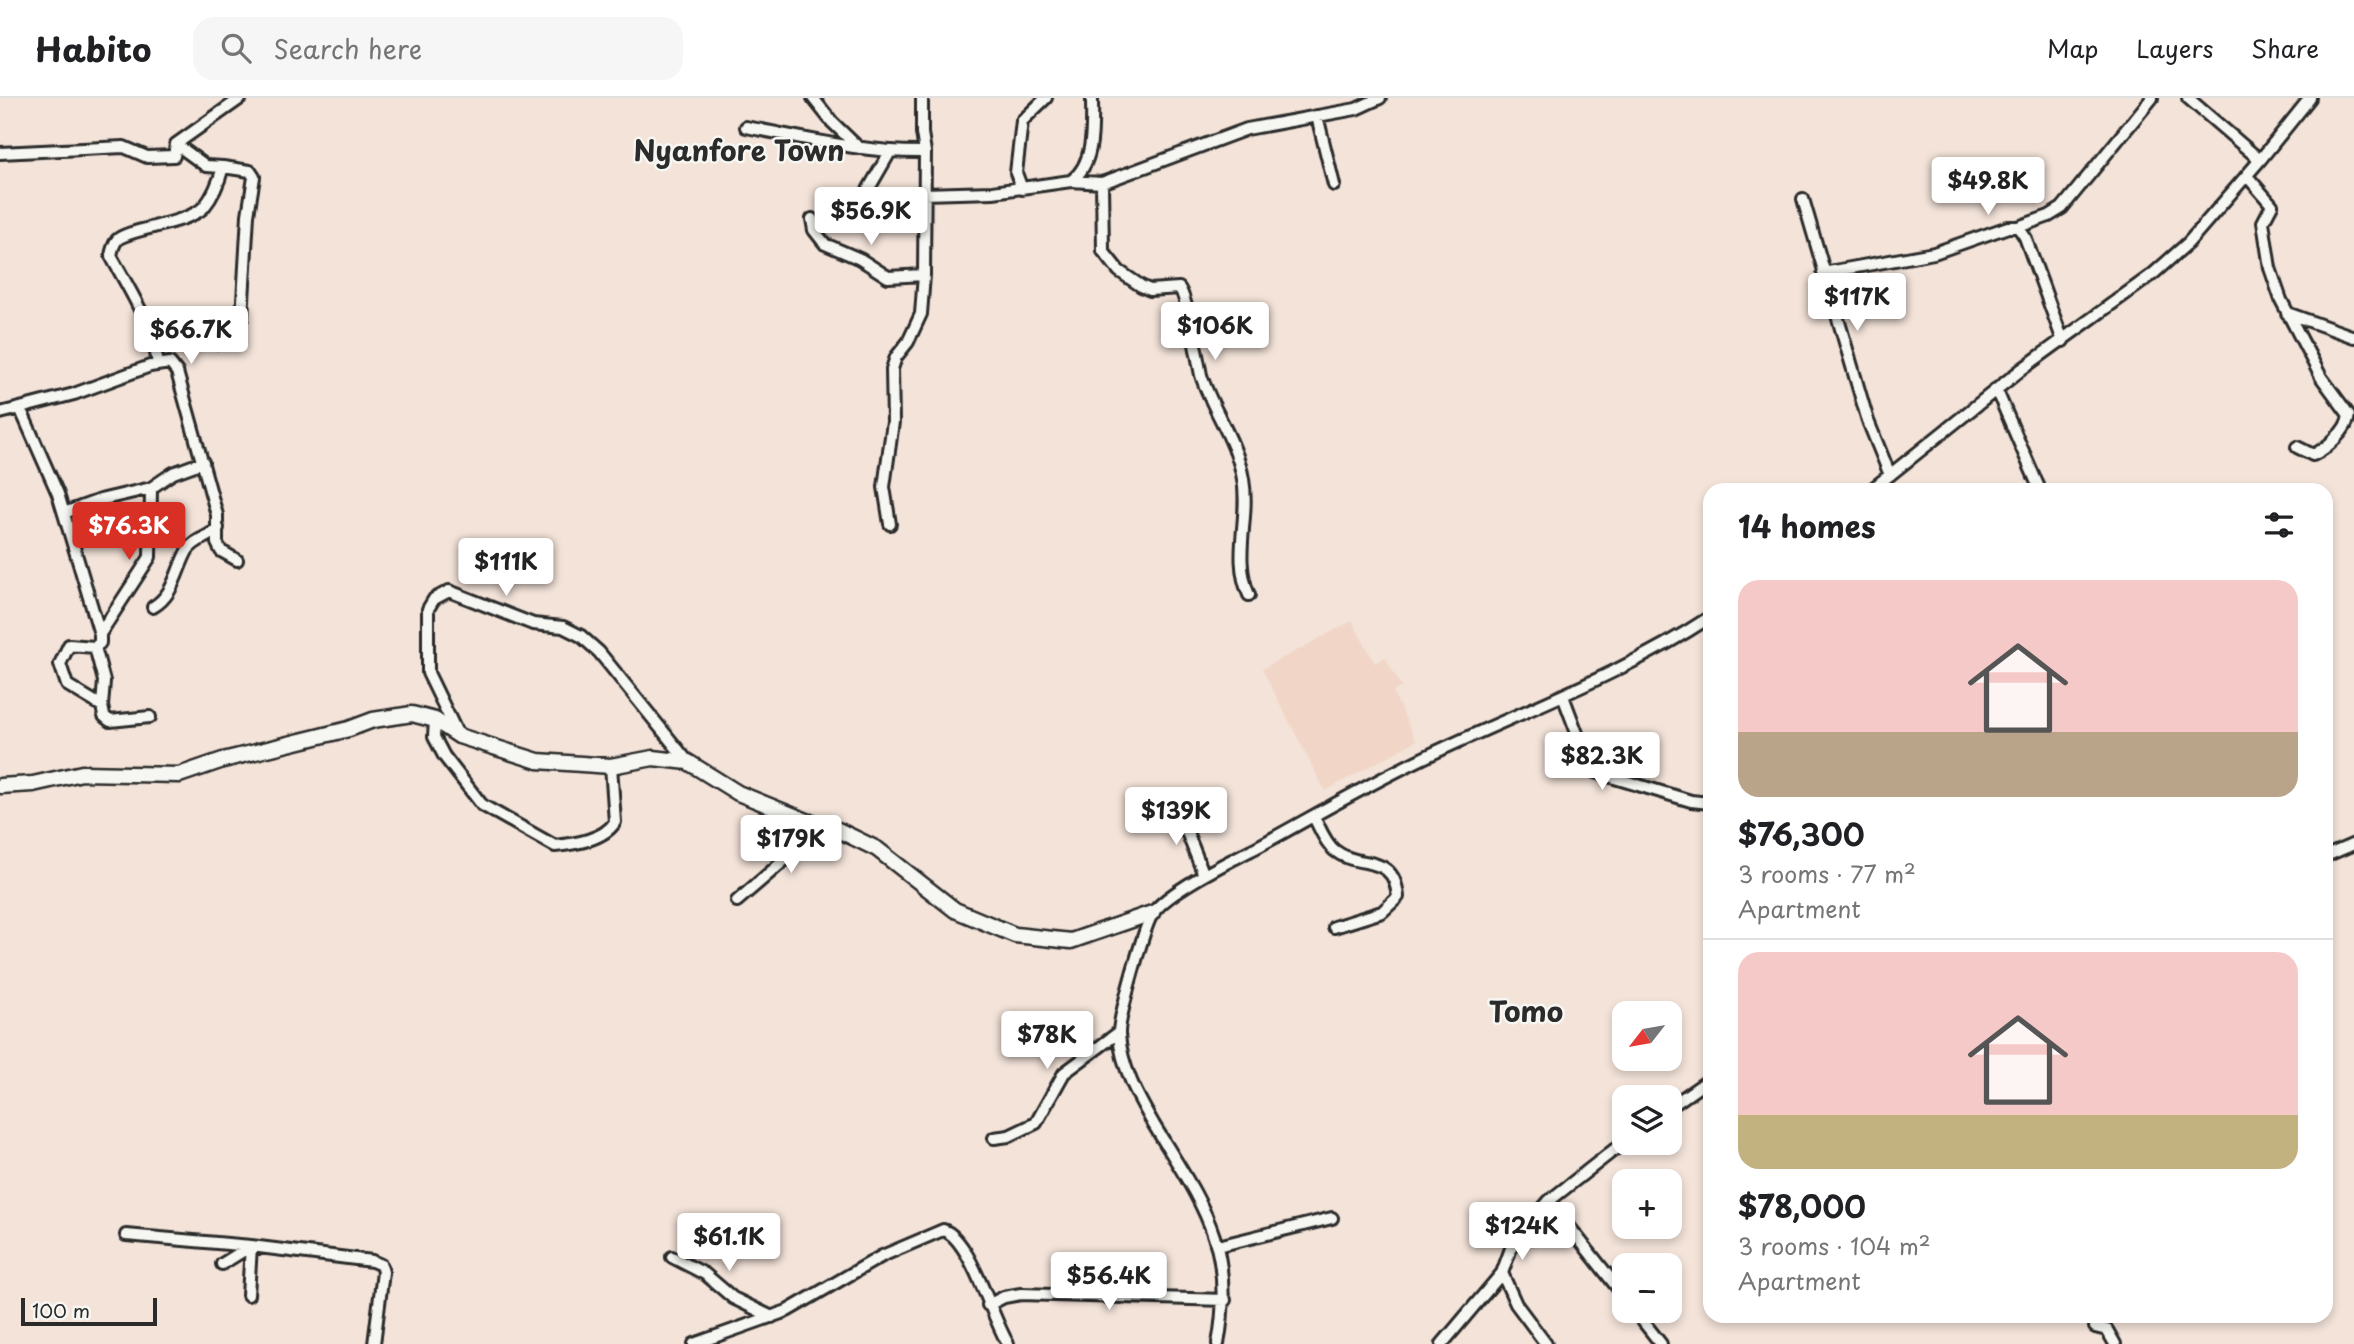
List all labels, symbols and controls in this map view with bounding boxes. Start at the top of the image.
search box [193,17,683,80]
text: Habito [35,23,151,73]
icon: search [217,29,255,67]
text: Search here [273,29,422,68]
text: Map [2047,30,2098,66]
text: Layers [2136,30,2213,66]
text: Share [2251,30,2319,66]
district label: Nyanfore Town [633,128,845,171]
pin: $49.8K [1931,158,2045,217]
text: $49.8K [1948,162,2028,197]
pin: $56.9K [814,188,928,247]
text: $56.9K [831,192,911,227]
pin: $117K [1808,274,1906,333]
text: $117K [1824,278,1890,313]
pin: $106K [1166,302,1264,362]
pin: $66.7K [134,306,248,366]
text: $106K [1177,307,1253,342]
text: $66.7K [150,311,232,346]
pin: $76.3K [72,503,186,562]
text: 14 homes [1738,503,1876,548]
icon: filters [2260,506,2298,544]
text: $76.3K [88,507,170,542]
pin: $111K [457,538,555,598]
text: $111K [474,543,538,578]
icon: home [1955,625,2081,751]
pin: $82.3K [1545,732,1659,792]
text: $82.3K [1561,737,1643,772]
pin: $139K [1127,788,1225,847]
text: $139K [1141,792,1211,827]
text: $76,300 [1738,811,1865,856]
pin: $179K [742,816,840,875]
text: $179K [757,820,825,855]
text: 3 rooms · 77 m² [1738,856,1916,891]
text: Apartment [1738,891,1861,926]
district label: Tomo [1489,989,1563,1032]
icon: home [1955,997,2081,1123]
north arrow [1612,1001,1682,1071]
map controls [1612,1001,1682,1323]
pin: $78K [1006,1012,1088,1071]
text: $78K [1017,1016,1077,1051]
button: layers [1612,1085,1682,1155]
button: + [1612,1169,1682,1239]
text: $78,000 [1738,1183,1866,1228]
pin: $124K [1473,1202,1571,1262]
text: $124K [1485,1207,1559,1242]
pin: $61.1K [672,1214,786,1273]
text: $61.1K [693,1218,765,1253]
text: 3 rooms · 104 m² [1738,1228,1931,1263]
pin: $56.4K [1052,1252,1166,1312]
button: − [1612,1253,1682,1323]
text: $56.4K [1067,1257,1151,1292]
text: Apartment [1738,1263,1861,1298]
scale bar [21,1295,158,1327]
text: 100 m [32,1296,90,1324]

